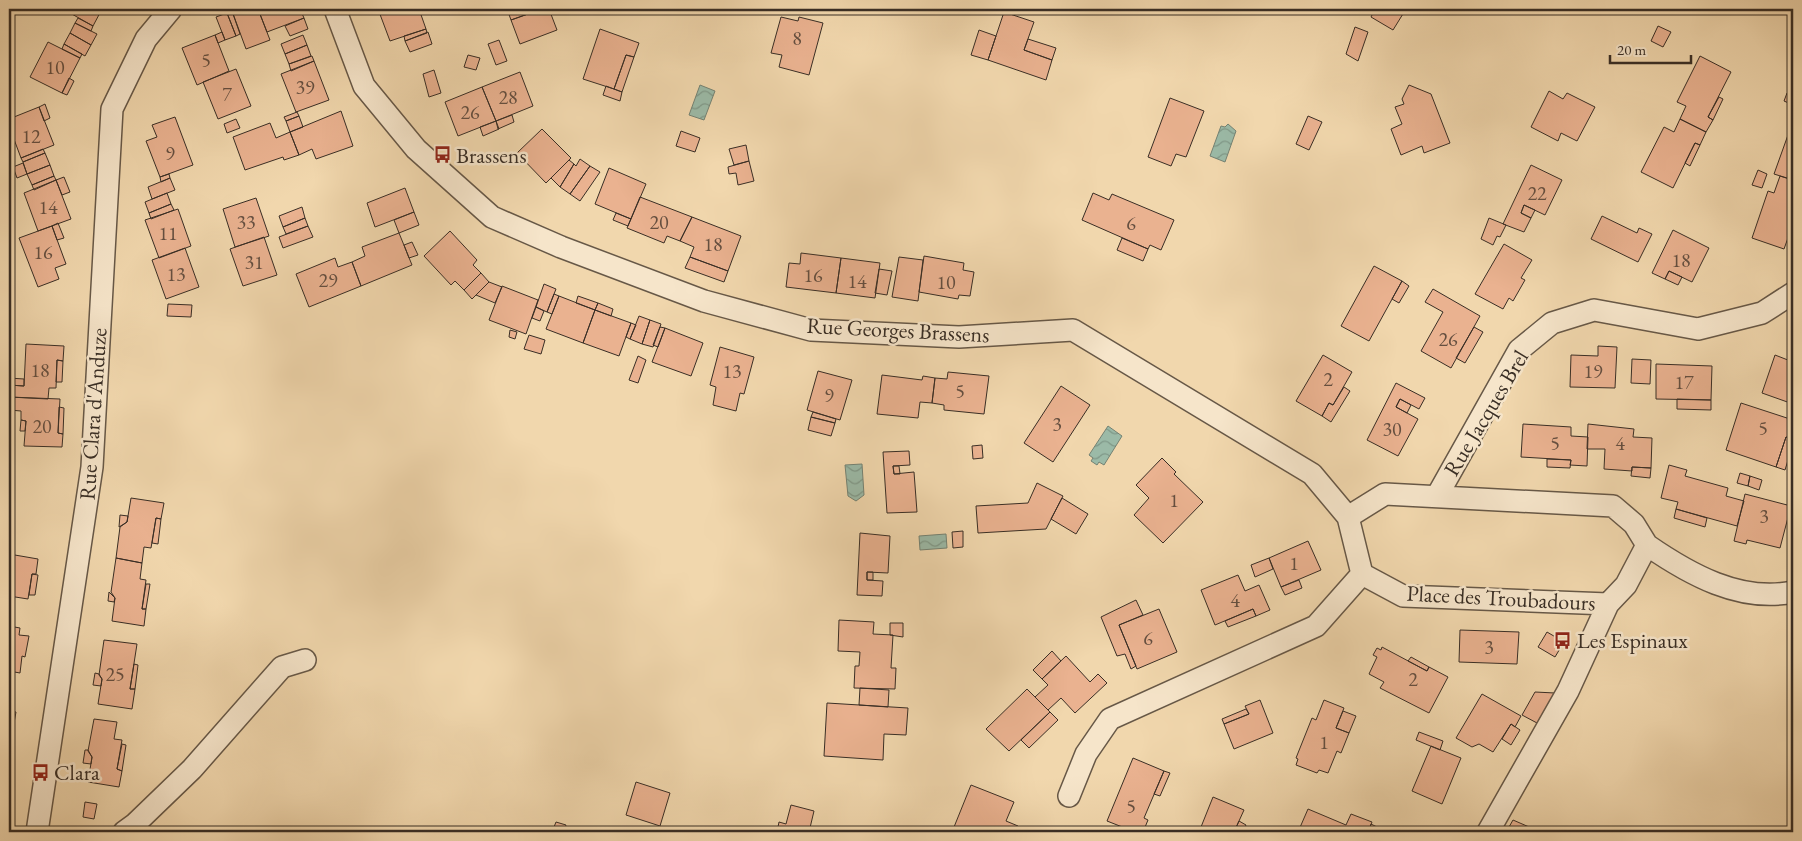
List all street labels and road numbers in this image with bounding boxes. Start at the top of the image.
street label: Rue Georges Brassens [806,311,990,349]
street label: Rue Clara d'Anduze [73,327,114,501]
street label: Rue Jacques Brel [1437,345,1535,481]
street label: Place des Troubadours [1406,579,1596,617]

